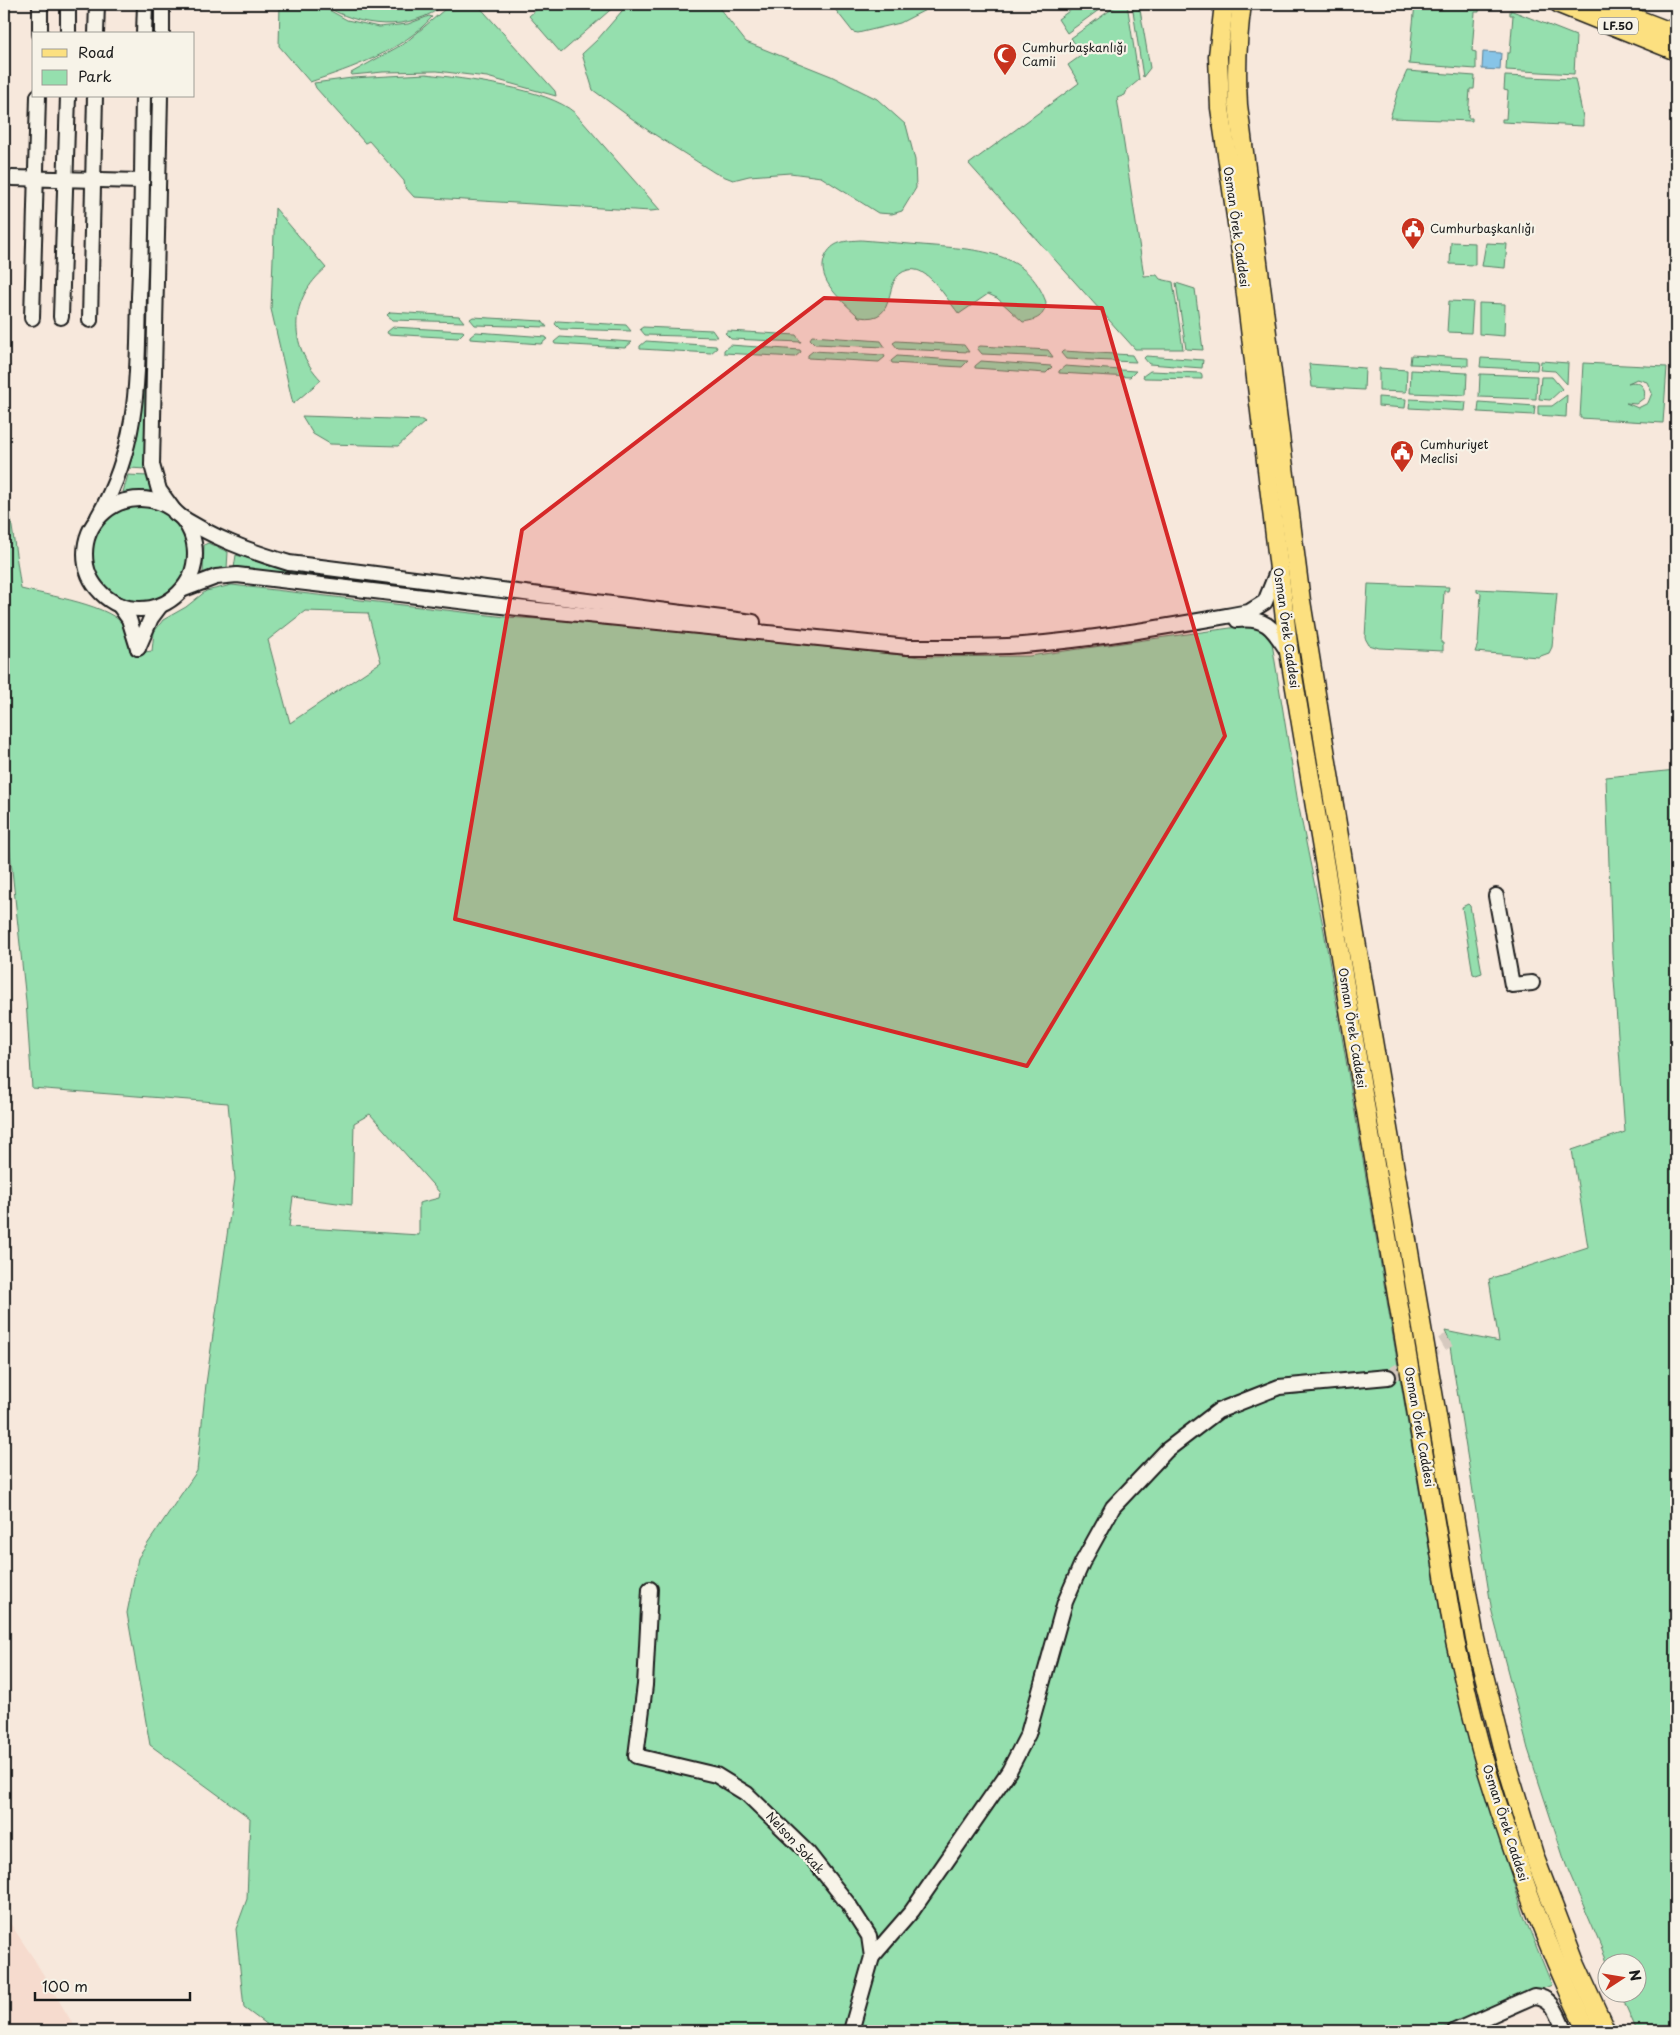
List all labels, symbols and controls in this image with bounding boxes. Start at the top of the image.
road number: LF.50 [1598,18,1638,34]
legend [32,32,195,98]
place label: Cumhurbaşkanlığı Camii [1022,38,1127,70]
text: Road [78,40,114,63]
mosque icon: Cumhurbaşkanlığı Camii [992,42,1018,76]
text: Park [78,64,112,87]
street label: Osman Örek Caddesi [1220,165,1254,288]
public building icon: Cumhurbaşkanlığı [1400,216,1426,250]
place label: Cumhurbaşkanlığı [1430,219,1535,237]
place label: Cumhuriyet Meclisi [1420,435,1489,467]
public building icon: Cumhuriyet Meclisi [1389,439,1415,473]
street label: Osman Örek Caddesi [1270,566,1304,689]
street label: Osman Örek Caddesi [1335,966,1371,1089]
street label: Osman Örek Caddesi [1401,1365,1439,1488]
street label: Osman Örek Caddesi [1479,1762,1533,1883]
street label: Nelson Sokak [762,1807,829,1877]
north arrow [1598,1952,1648,2002]
text: N [1624,1968,1647,1983]
scale bar [35,1970,190,2002]
text: 100 m [42,1974,88,1997]

